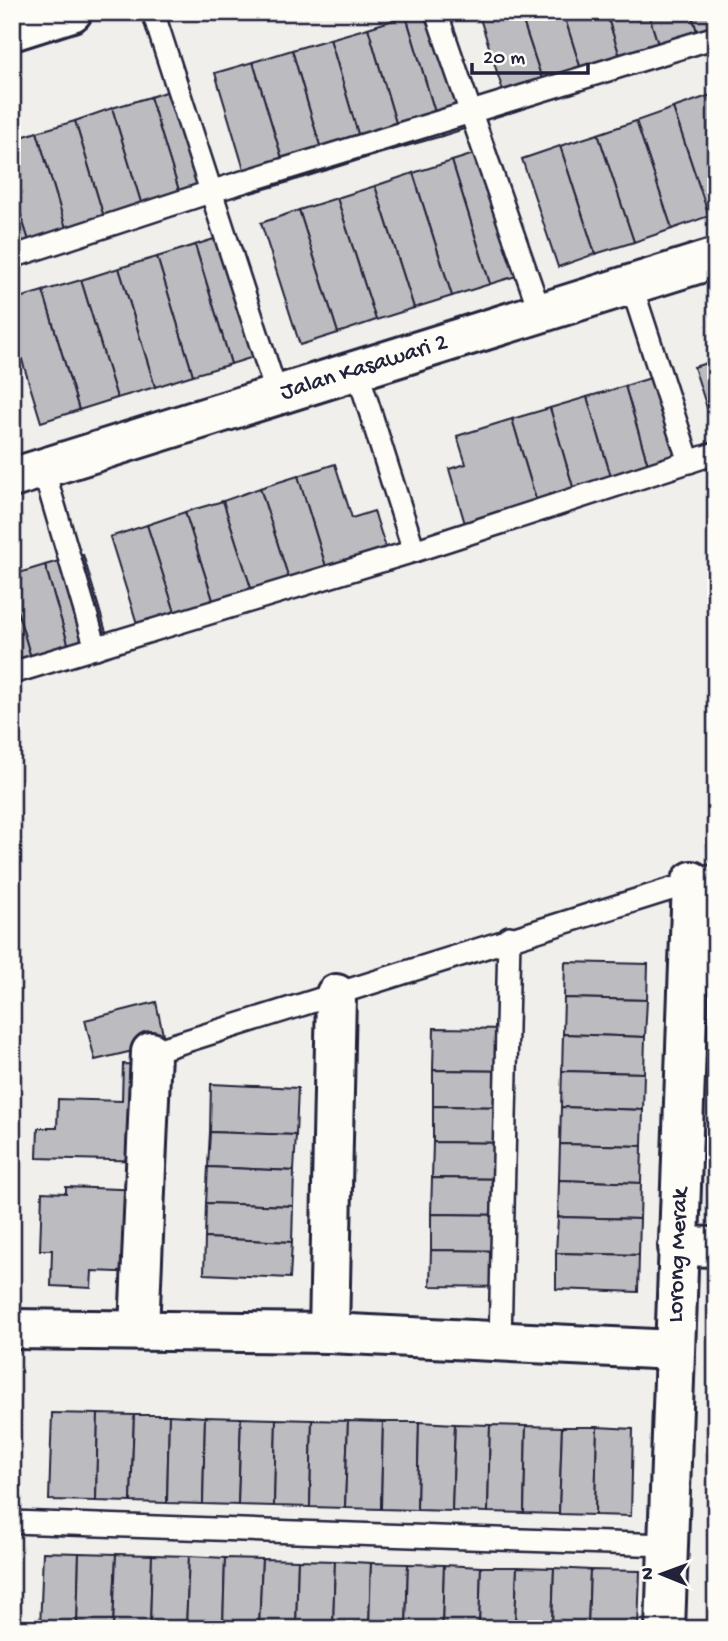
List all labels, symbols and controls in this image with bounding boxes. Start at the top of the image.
scale bar [472,32,588,76]
text: 20 m [483,47,525,72]
street label: Jalan Kasawari 2 [277,328,452,408]
street label: Lorong Merak [662,1185,695,1323]
north arrow [626,1540,696,1610]
text: N [637,1567,660,1580]

